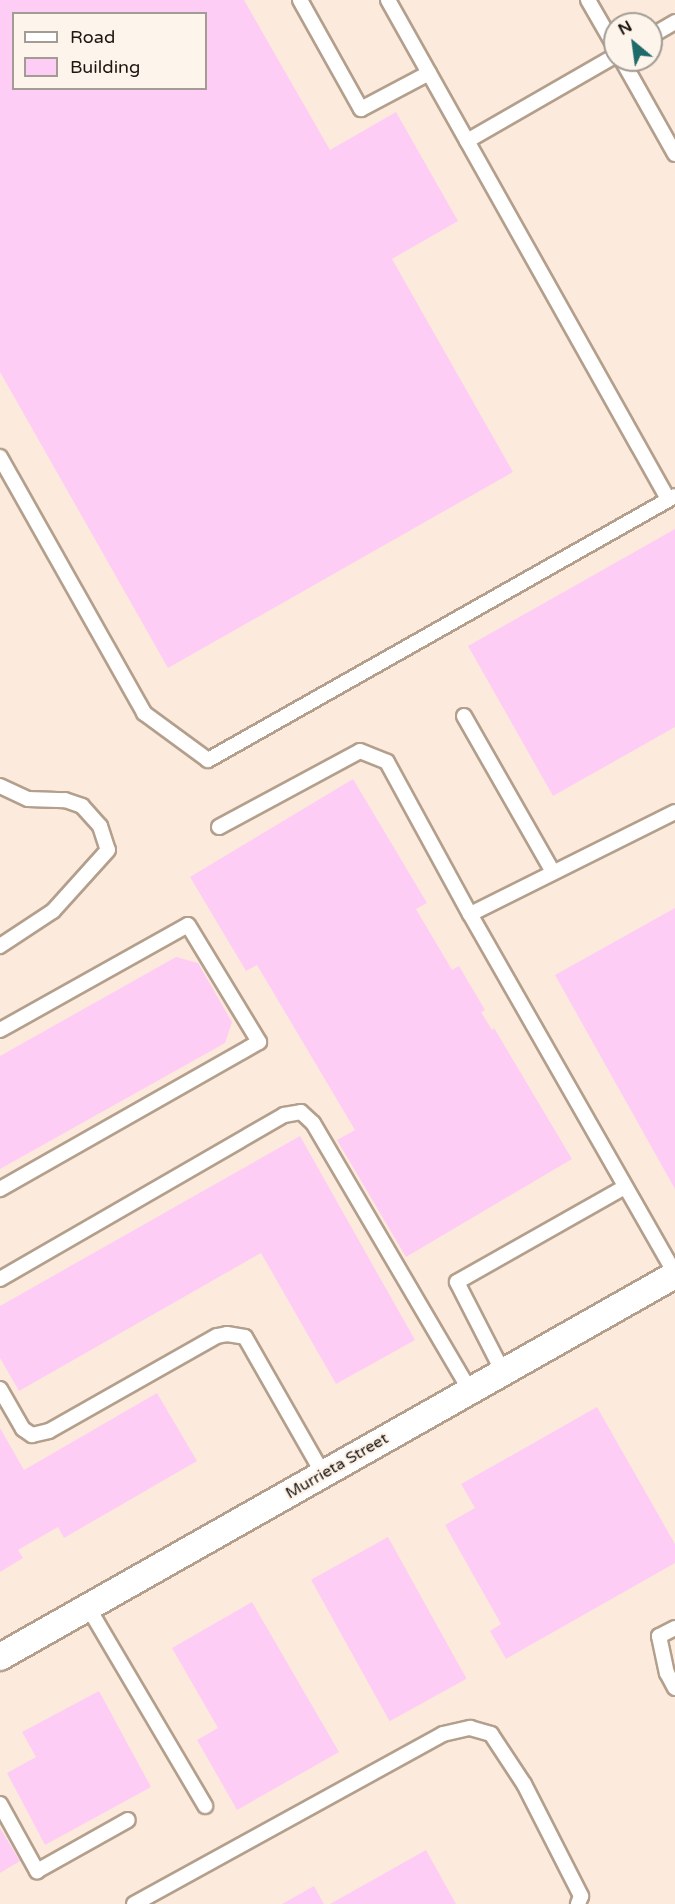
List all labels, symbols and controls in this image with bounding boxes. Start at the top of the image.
legend [12,12,207,90]
north arrow [603,12,663,72]
text: N [615,16,636,40]
text: Road [70,26,115,48]
text: Building [70,56,140,78]
street label: Murrieta Street [282,1429,392,1503]

